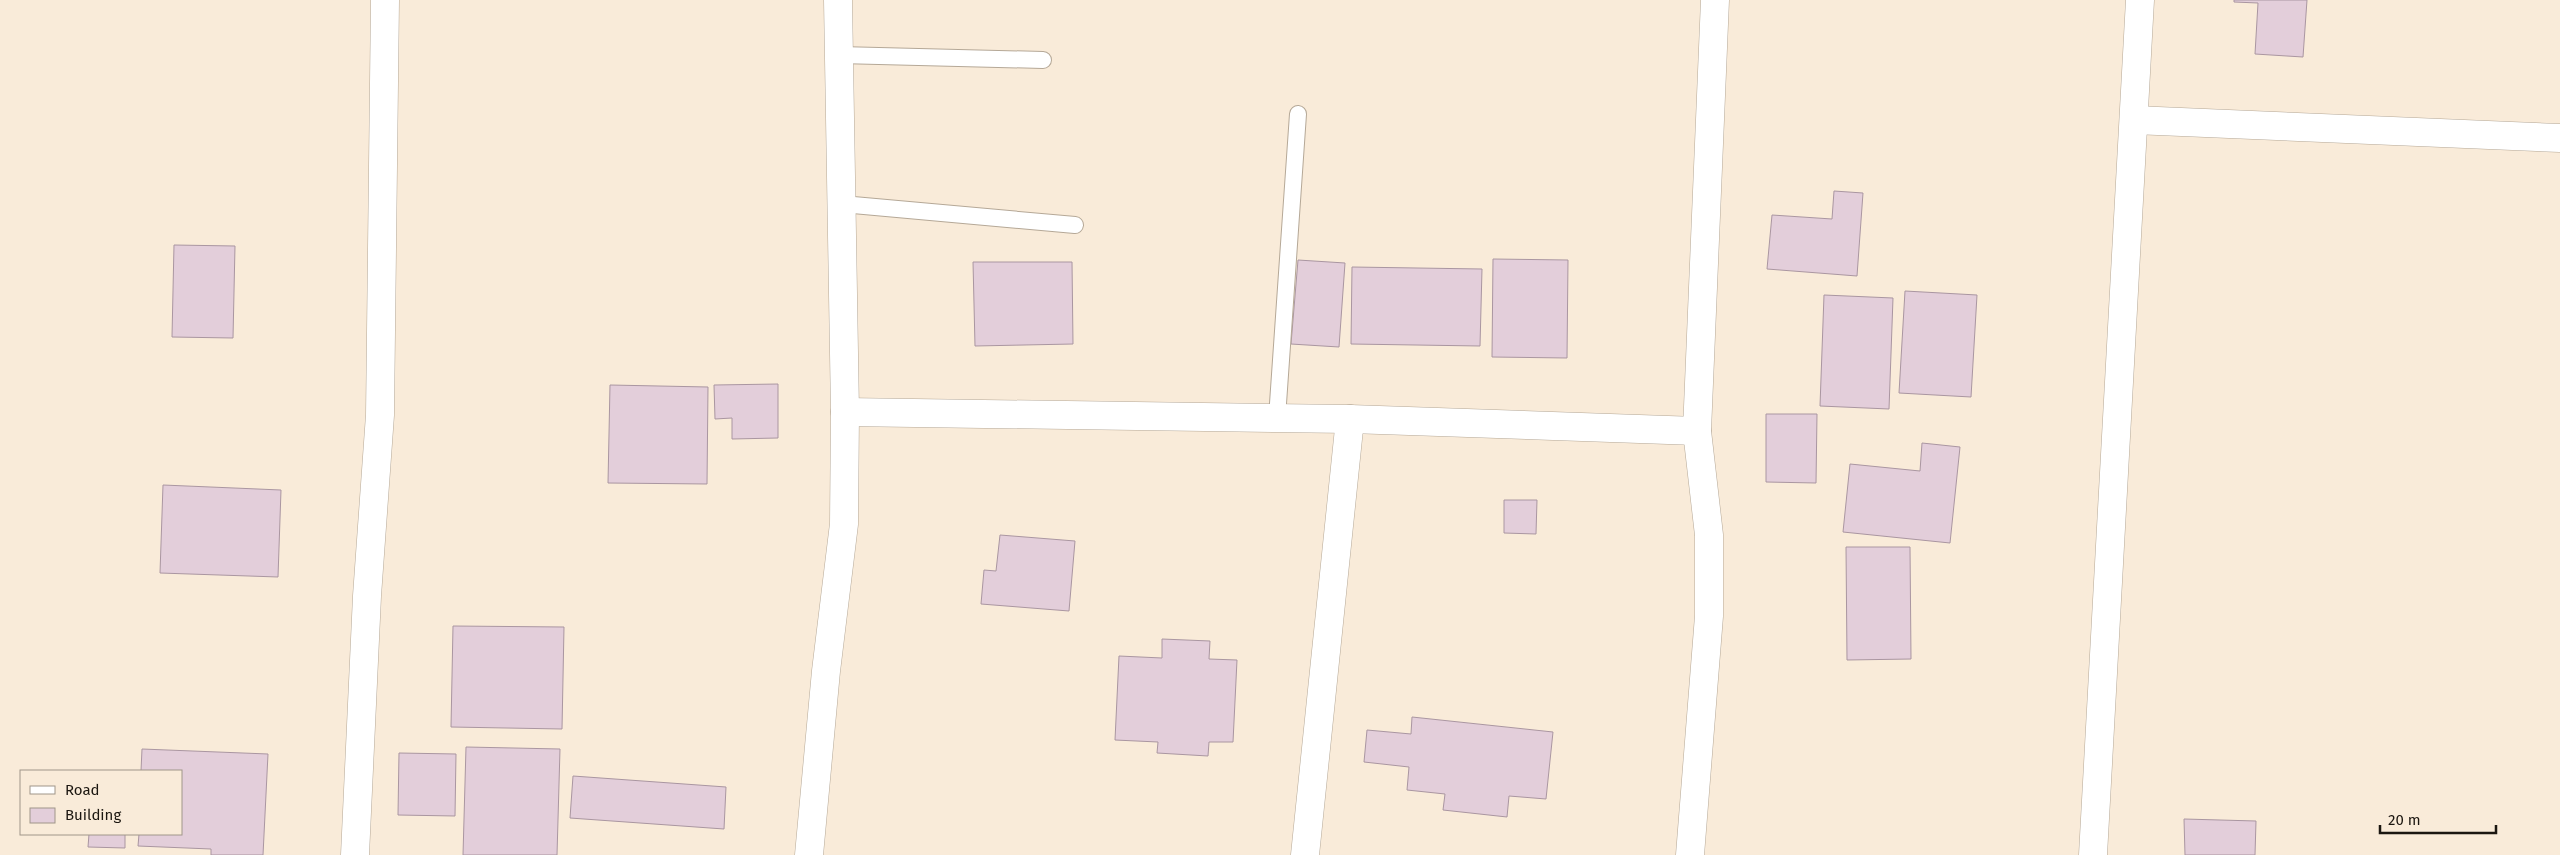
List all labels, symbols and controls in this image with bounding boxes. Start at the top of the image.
legend [20,770,182,835]
text: Road [65,781,100,799]
scale bar [2380,802,2496,834]
text: Building [65,806,121,824]
text: 20 m [2388,811,2421,829]

